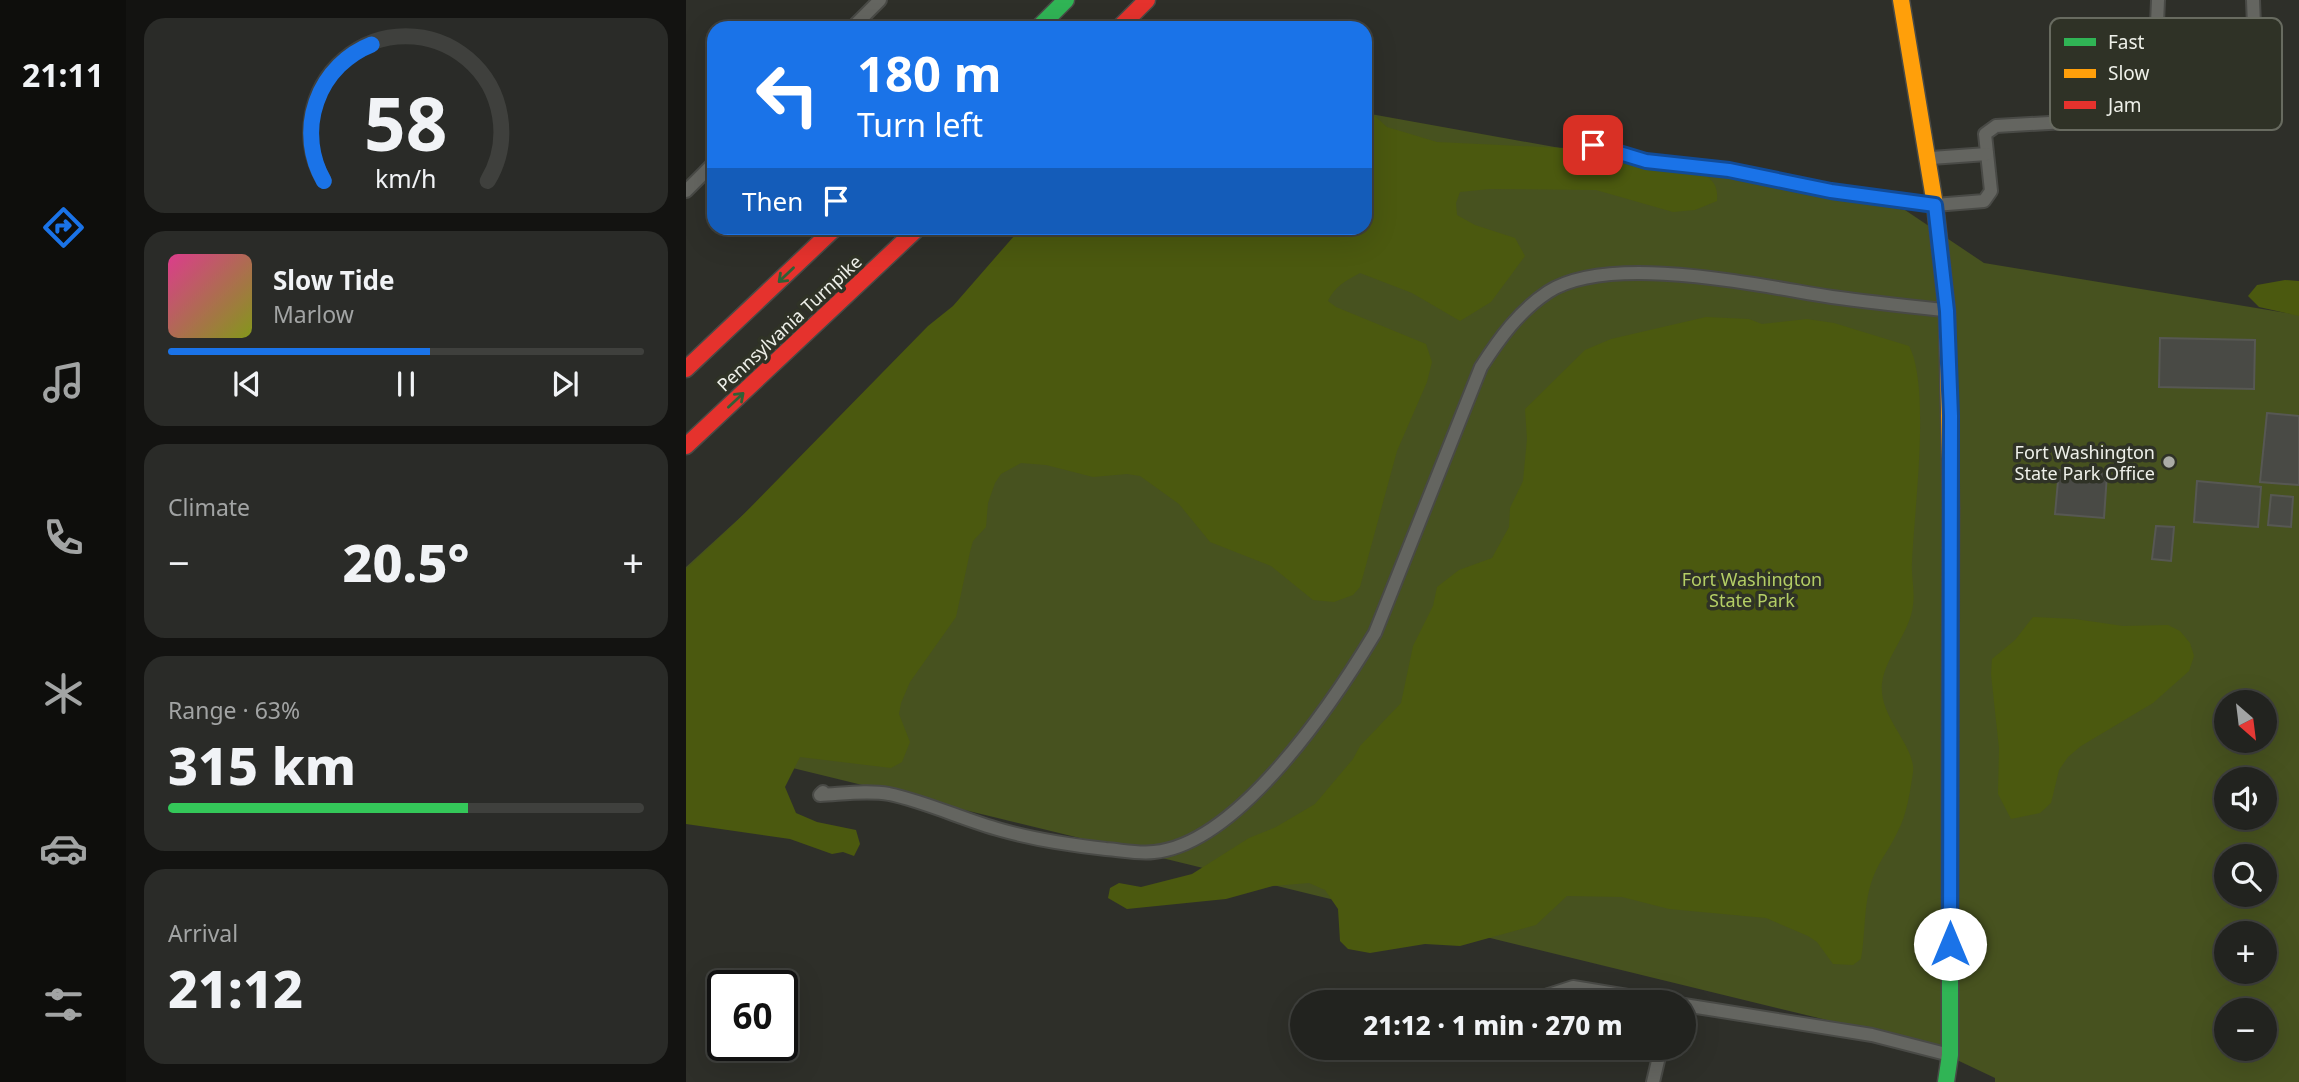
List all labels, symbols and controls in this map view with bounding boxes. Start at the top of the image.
legend [2050,18,2282,130]
text: Fast [2108,29,2145,55]
text: 180 m [857,40,1002,106]
icon: left [742,49,833,140]
text: 21:11 [22,53,104,96]
text: Slow [2108,60,2149,86]
text: 58 [364,74,448,173]
text: Jam [2106,92,2142,118]
text: Turn left [857,103,983,146]
pin [1563,115,1623,175]
icon: arrive [1574,126,1612,164]
text: km/h [375,161,437,195]
icon: arrive [817,182,855,220]
text: Then [742,183,803,219]
icon: directions [39,203,88,252]
street label: Pennsylvania Turnpike [711,250,867,396]
text: Slow Tide [273,262,395,298]
one-way arrow [777,266,794,283]
text: Marlow [273,298,354,330]
icon: music [39,358,88,407]
icon: previous [228,365,266,403]
icon: pause [387,365,425,403]
icon: next [546,365,584,403]
one-way arrow [727,392,745,408]
place label: Fort Washington State Park Office [2015,440,2155,485]
marker: Fort Washington State Park Office [2161,454,2177,470]
text: Climate [168,491,250,523]
icon: phone [39,513,88,562]
text: 20.5° [343,526,469,597]
text: − [168,536,190,588]
text: + [622,536,644,588]
park label: Fort Washington State Park [1682,567,1822,612]
icon: climate [39,669,88,718]
north arrow [2214,690,2277,752]
map controls [2214,690,2277,1061]
text: Range · 63% [168,694,300,726]
text: 315 km [168,729,356,800]
button: sound [2214,767,2277,830]
icon: car [39,824,88,873]
button: search [2214,844,2277,907]
position arrow [1913,907,1987,981]
text: Arrival [168,917,238,949]
button: + [2214,921,2277,984]
text: 21:12 [168,952,303,1023]
speed limit sign: 60 [707,970,798,1061]
icon: filters [39,980,88,1029]
button: − [2214,998,2277,1061]
text: 21:12 · 1 min · 270 m [1363,1007,1623,1043]

